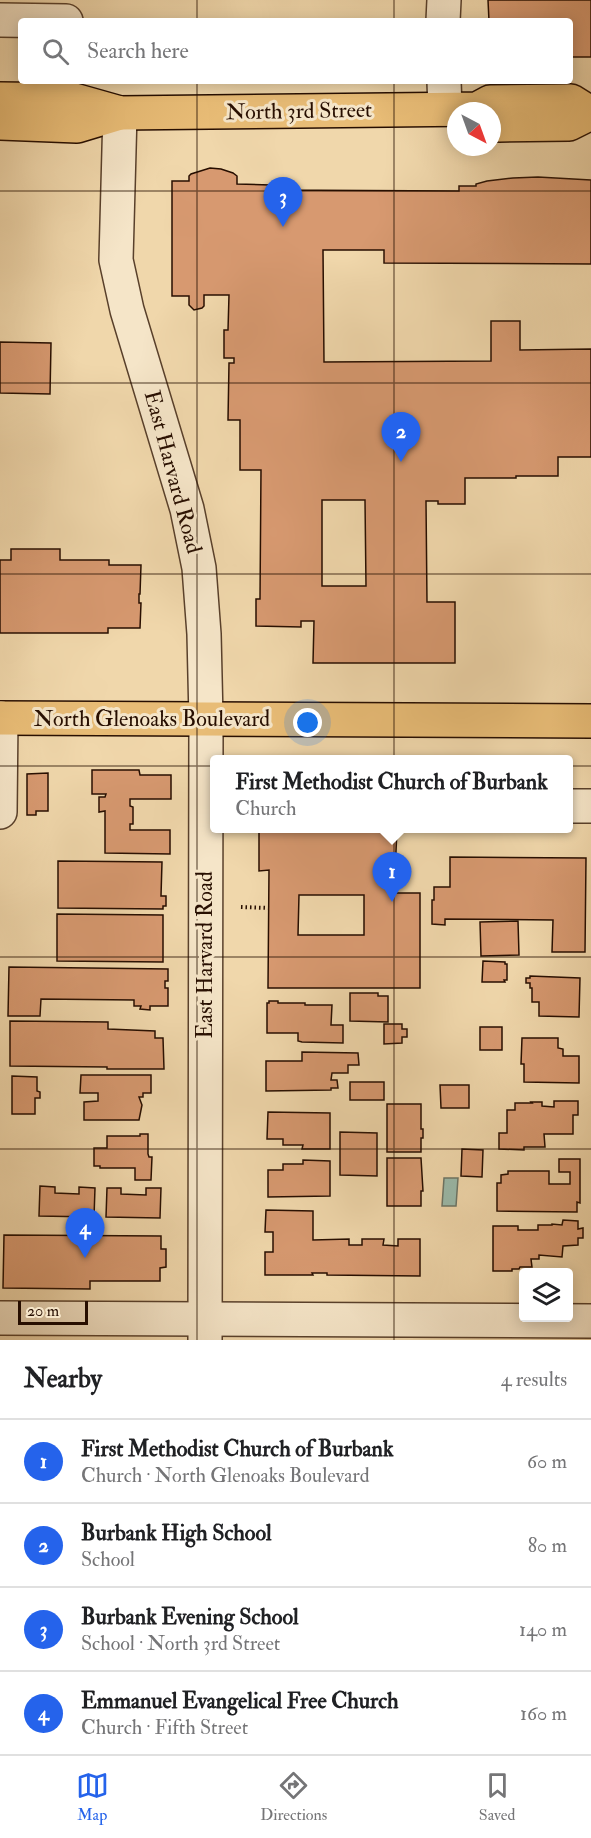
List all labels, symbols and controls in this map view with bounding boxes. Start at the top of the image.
search box [18,18,573,84]
icon: search [39,35,72,68]
text: Search here [87,37,189,65]
street label: North 3rd Street [226,96,372,126]
north arrow [447,102,501,156]
pin: 3 [264,178,302,227]
street label: East Harvard Road [138,387,208,557]
pin: 2 [382,412,420,462]
street label: North Glenoaks Boulevard [34,705,270,733]
your location [293,708,322,737]
popup [210,755,573,833]
text: First Methodist Church of Burbank [235,768,548,796]
text: Church [235,796,297,821]
pin: 1 [372,852,412,902]
street label: East Harvard Road [191,871,219,1039]
pin: 4 [66,1208,104,1258]
map controls [519,1268,573,1322]
button: layers [519,1268,573,1322]
scale bar [18,1298,88,1326]
text: 20 m [27,1301,59,1321]
text: Nearby [24,1363,102,1395]
text: 4 results [501,1367,567,1392]
text: First Methodist Church of Burbank [81,1435,393,1463]
text: 1 [40,1449,47,1474]
text: 60 m [527,1449,567,1474]
text: Church · North Glenoaks Boulevard [81,1463,370,1488]
text: Burbank High School [81,1519,272,1547]
text: 2 [38,1533,49,1558]
text: 80 m [528,1533,567,1558]
text: School [81,1547,135,1572]
text: Burbank Evening School [81,1603,299,1631]
text: 3 [40,1617,47,1642]
text: 140 m [519,1617,567,1642]
text: School · North 3rd Street [81,1631,280,1656]
text: Emmanuel Evangelical Free Church [81,1687,399,1715]
text: 4 [38,1701,49,1726]
text: 160 m [520,1701,567,1726]
text: Church · Fifth Street [81,1715,248,1740]
tab: Map [76,1769,109,1825]
tab: Directions [260,1769,327,1825]
tab: Saved [479,1769,515,1825]

